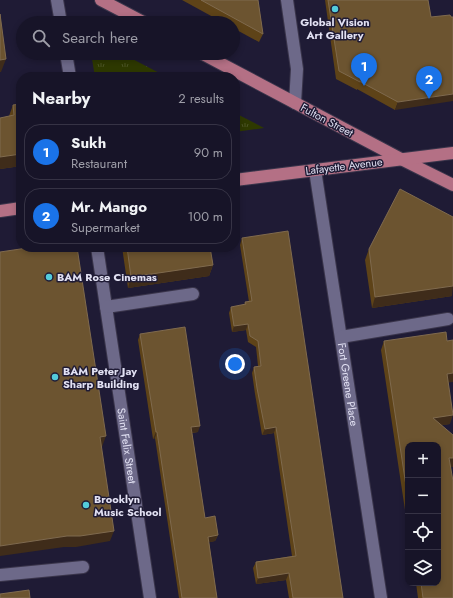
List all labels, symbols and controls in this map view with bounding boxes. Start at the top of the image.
marker: Global Vision Art Gallery [330,4,340,14]
place label: Global Vision Art Gallery [300,14,370,43]
search box [16,16,240,60]
icon: search [30,27,52,49]
text: Search here [62,27,138,49]
pin: 1 [351,53,377,86]
pin: 2 [416,66,442,99]
text: Nearby [32,86,90,110]
text: 2 results [178,89,224,108]
street label: Fulton Street [298,99,356,141]
text: Sukh [71,132,106,154]
text: 1 [43,143,49,162]
text: 90 m [194,143,223,162]
street label: Lafayette Avenue [305,153,384,179]
text: Restaurant [71,154,127,173]
text: Mr. Mango [71,196,147,218]
text: 2 [42,207,50,226]
text: 100 m [188,207,223,226]
text: Supermarket [71,218,140,237]
place label: BAM Rose Cinemas [57,269,157,285]
marker: BAM Rose Cinemas [44,272,54,282]
street label: Fort Greene Place [334,342,362,428]
your location [225,354,245,374]
place label: BAM Peter Jay Sharp Building [63,363,139,392]
marker: BAM Peter Jay Sharp Building [50,372,60,382]
street label: Saint Felix Street [113,407,141,485]
map controls [405,442,441,586]
button: + [405,442,441,478]
button: − [405,478,441,514]
place label: Brooklyn Music School [94,491,161,520]
marker: Brooklyn Music School [81,500,91,510]
button: locate [405,514,441,550]
button: layers [405,550,441,586]

